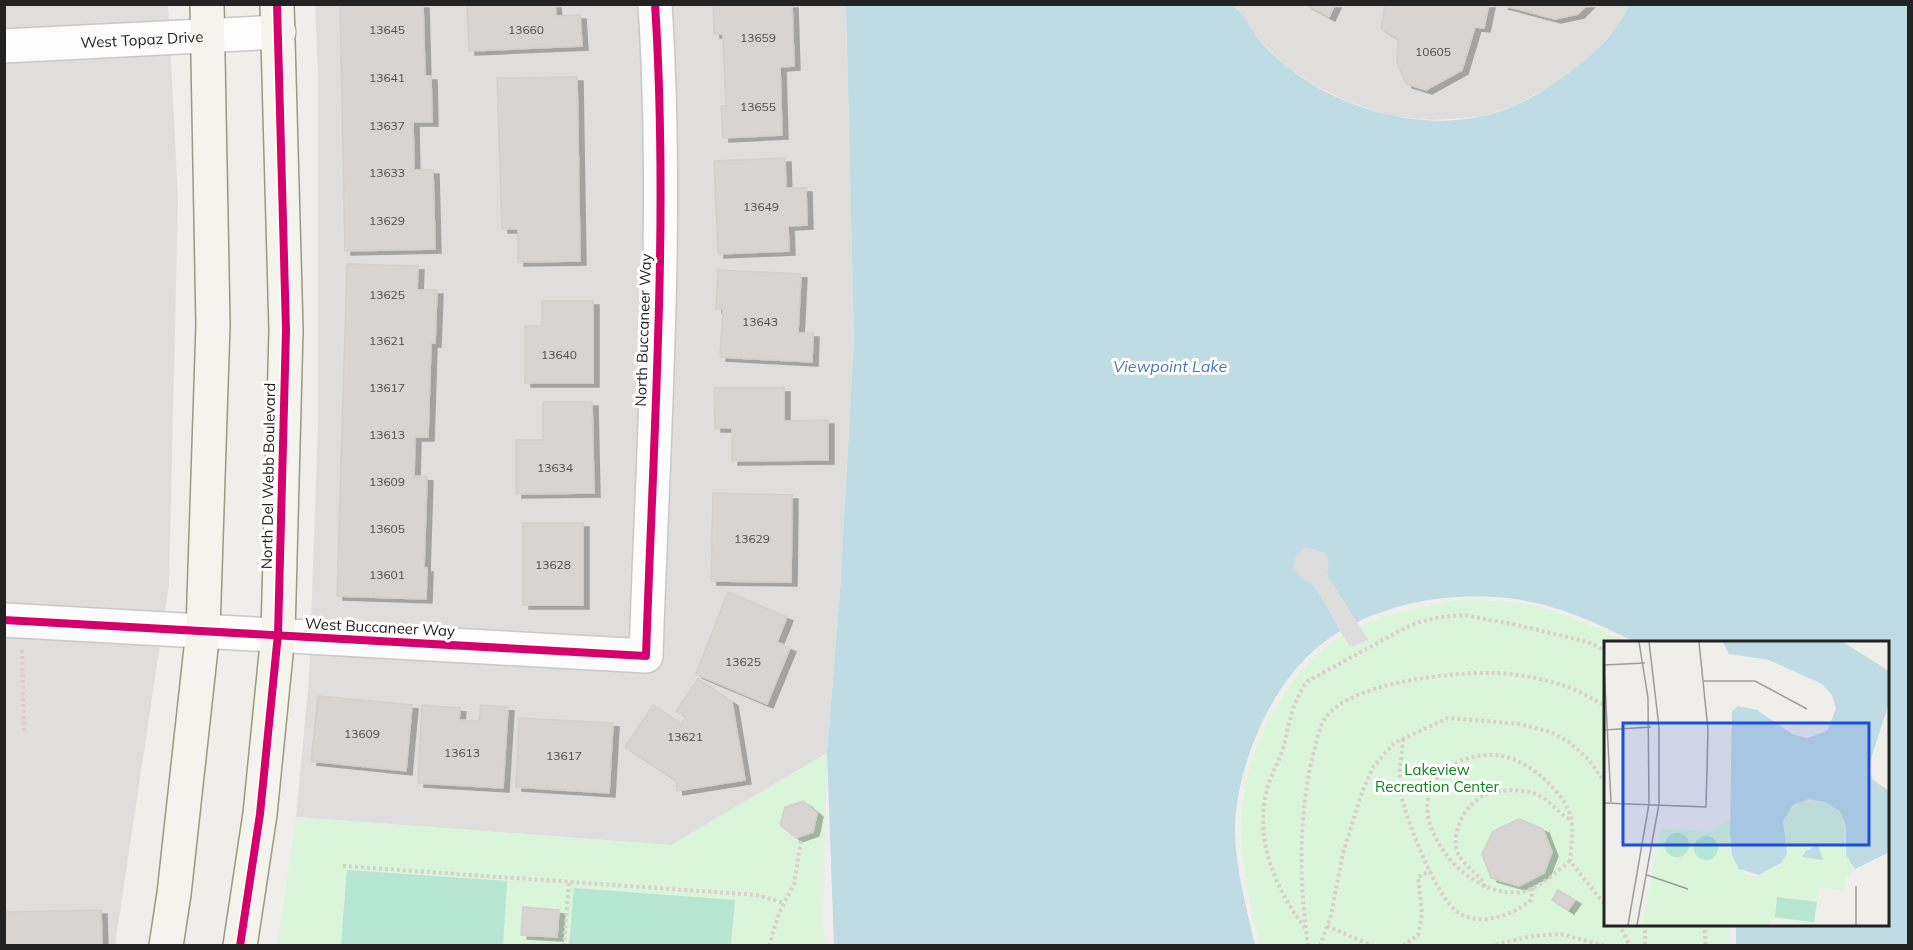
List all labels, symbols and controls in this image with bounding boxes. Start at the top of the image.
house number: 13645 [369,22,405,37]
house number: 13660 [508,22,544,37]
street label: West Topaz Drive [80,26,204,52]
house number: 13659 [740,30,776,45]
house number: 10605 [1415,44,1451,59]
house number: 13641 [369,70,405,85]
house number: 13655 [740,99,776,114]
house number: 13637 [369,118,405,133]
house number: 13633 [369,165,405,180]
house number: 13649 [743,199,779,214]
house number: 13629 [369,213,405,228]
street label: North Buccaneer Way [631,253,655,407]
house number: 13625 [369,287,405,302]
house number: 13643 [742,314,778,329]
house number: 13621 [369,333,405,348]
house number: 13640 [541,347,577,362]
water label: Viewpoint Lake [1113,356,1227,376]
house number: 13617 [369,380,405,395]
street label: North Del Webb Boulevard [257,383,279,569]
house number: 13613 [369,427,405,442]
house number: 13634 [537,460,573,475]
house number: 13609 [369,474,405,489]
house number: 13605 [369,521,405,536]
house number: 13629 [734,531,770,546]
house number: 13628 [535,557,571,572]
house number: 13601 [369,567,405,582]
street label: West Buccaneer Way [305,614,456,640]
inset map [1604,641,1889,926]
house number: 13625 [725,654,761,669]
house number: 13609 [344,726,380,741]
house number: 13621 [667,729,703,744]
house number: 13613 [444,745,480,760]
house number: 13617 [546,748,582,763]
park label: Lakeview Recreation Center [1375,760,1499,796]

